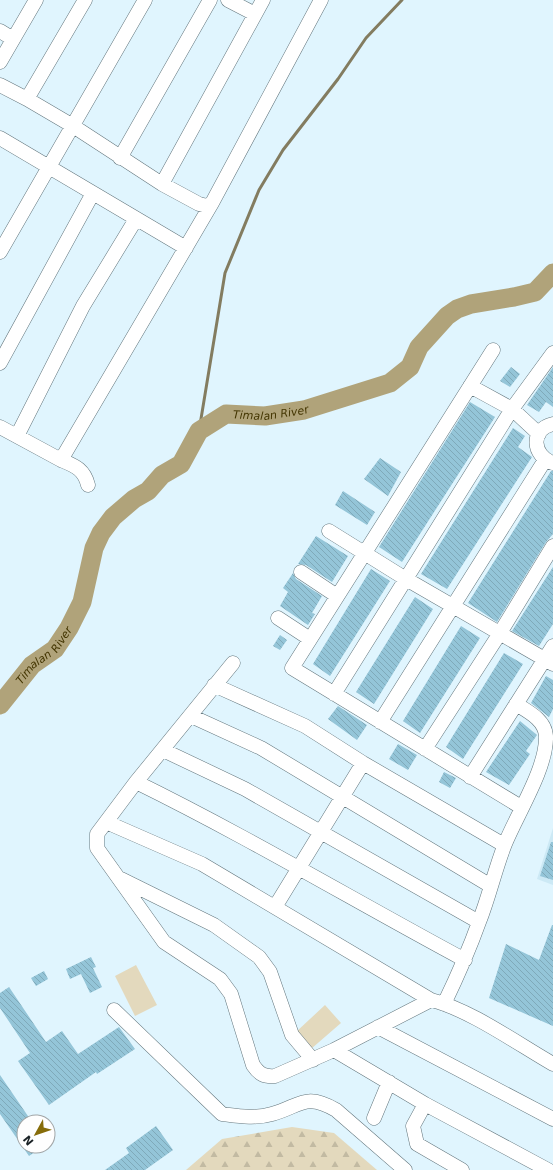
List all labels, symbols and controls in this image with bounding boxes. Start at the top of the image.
water label: Timalan River [233,402,312,423]
water label: Timalan River [13,623,76,686]
north arrow [16,1114,56,1154]
text: N [21,1132,37,1148]

